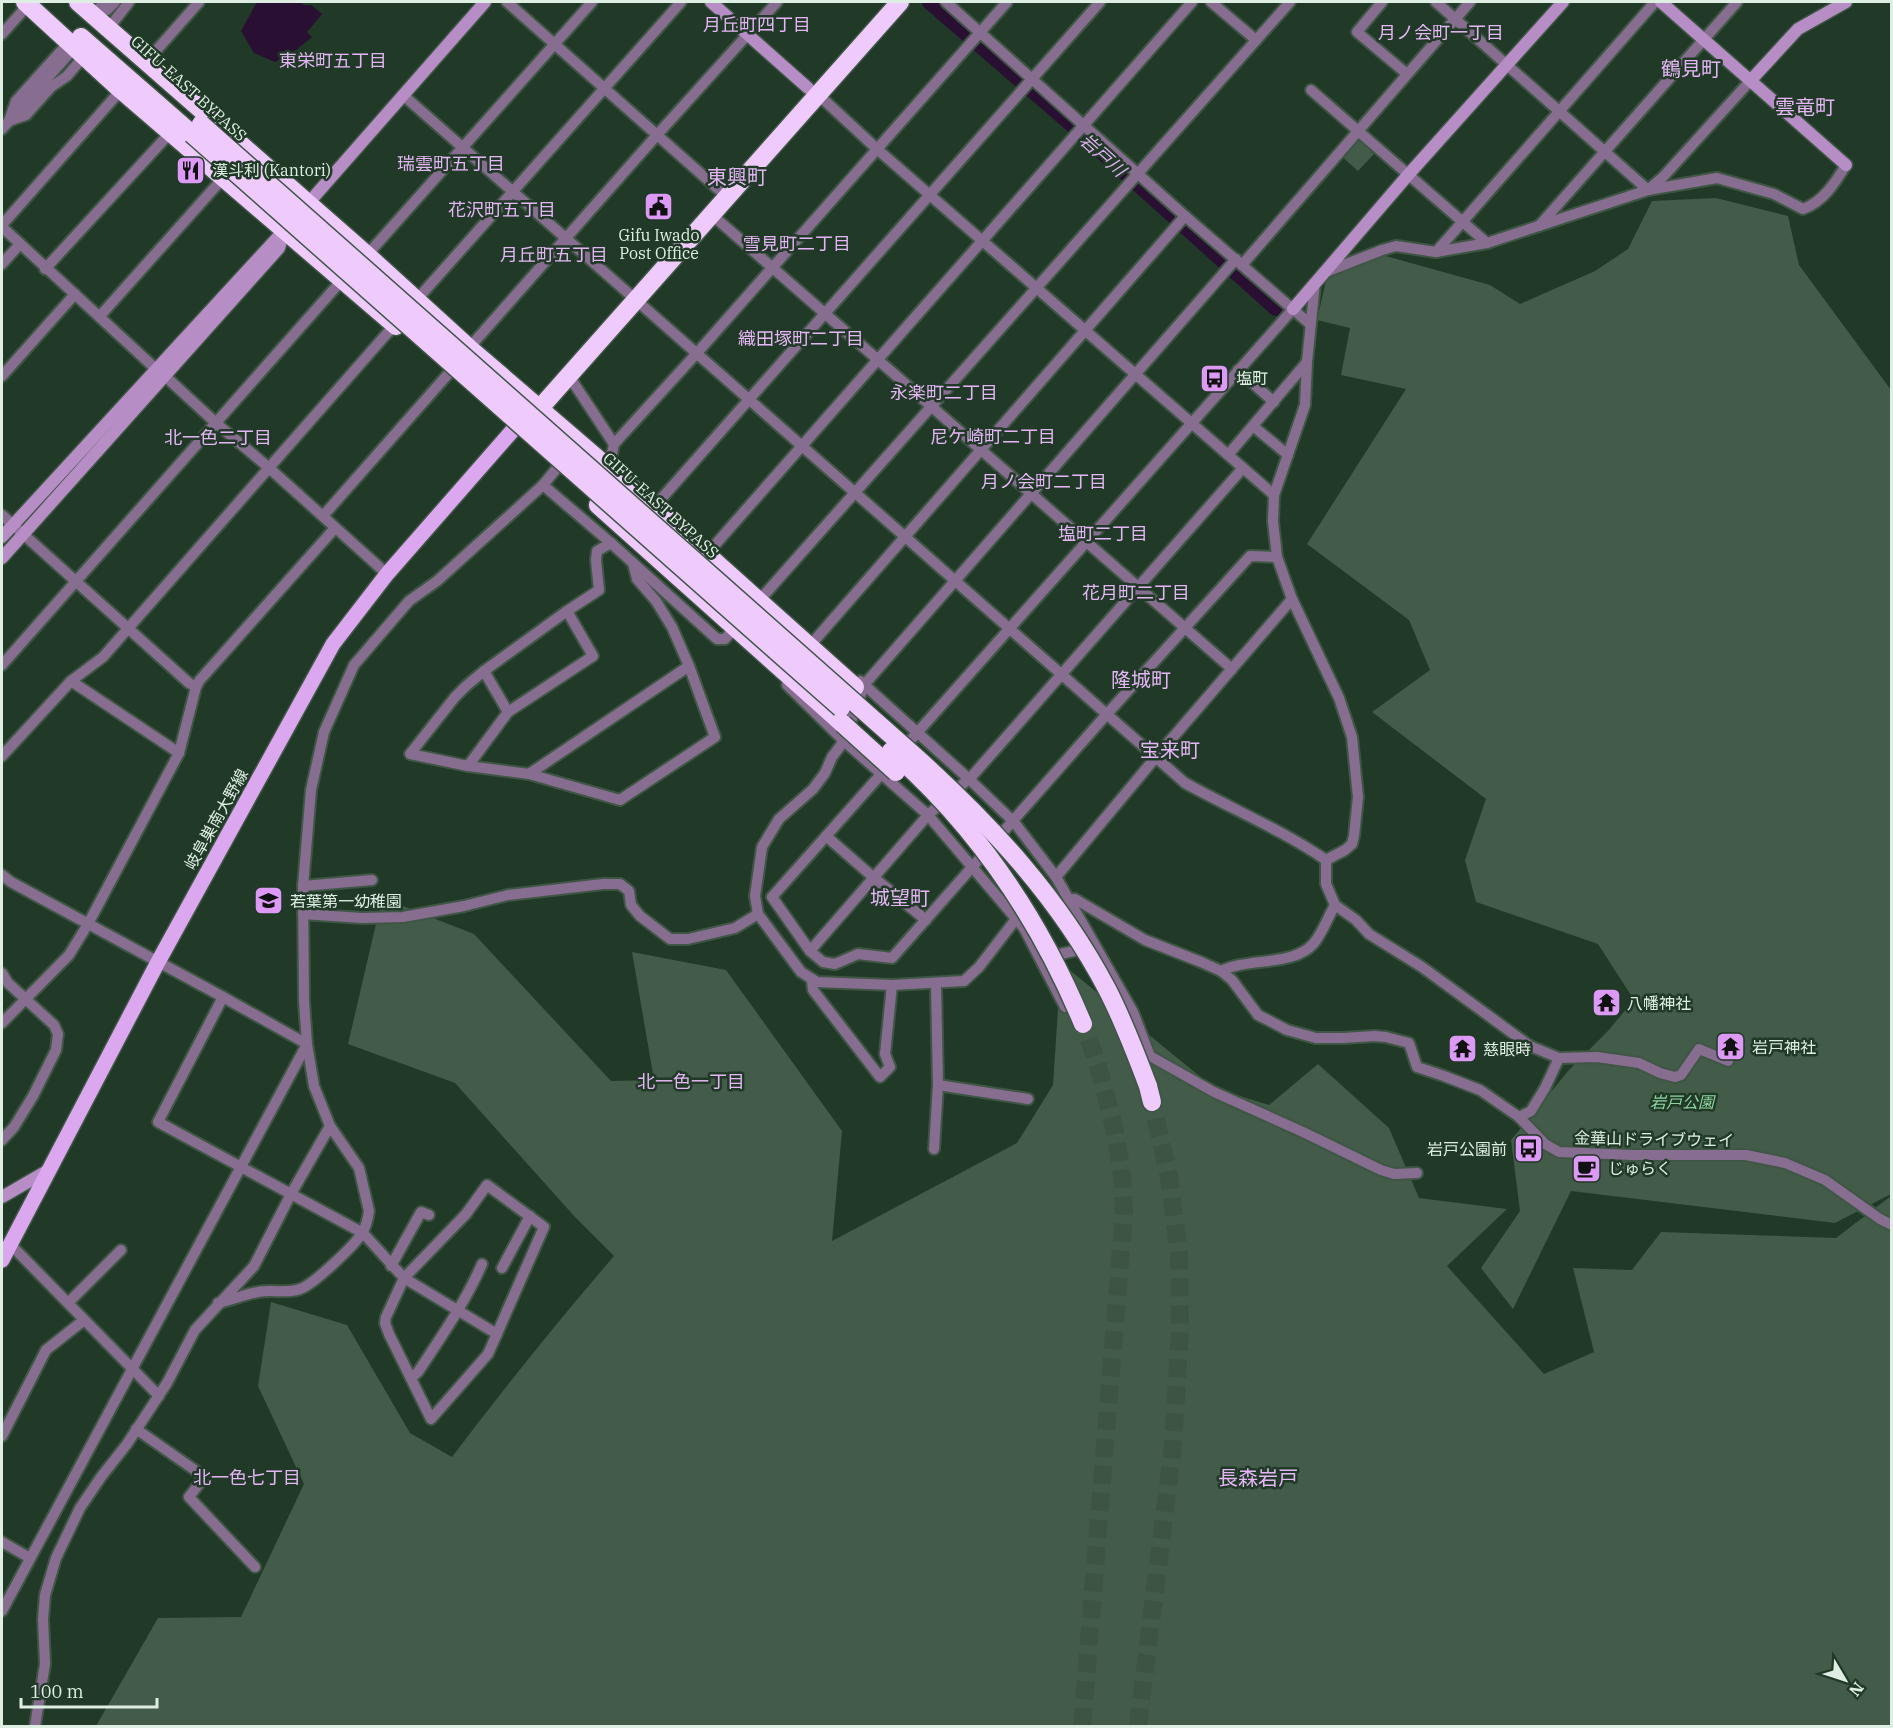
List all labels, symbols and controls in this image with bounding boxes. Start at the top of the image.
district label: 月丘町四丁目 [703,13,811,36]
district label: 月ノ会町一丁目 [1378,21,1504,44]
street label: GIFU-EAST BYPASS [127,31,251,145]
district label: 東栄町五丁目 [279,49,387,72]
district label: 鶴見町 [1661,55,1721,82]
district label: 雲竜町 [1775,93,1835,120]
water label: 岩戸川 [1075,128,1132,183]
district label: 瑞雲町五丁目 [397,152,505,175]
restaurant icon: 漢斗利 (Kantori) [175,154,207,186]
place label: 漢斗利 (Kantori) [212,160,331,180]
district label: 東興町 [707,163,767,190]
public building icon: Gifu Iwado Post Office [643,191,675,223]
district label: 花沢町五丁目 [448,198,556,221]
place label: Gifu Iwado Post Office [619,225,700,263]
district label: 雪見町二丁目 [743,232,851,255]
district label: 月丘町五丁目 [500,243,608,266]
district label: 織田塚町二丁目 [738,327,864,350]
bus stop icon: 塩町 [1199,362,1231,394]
place label: 塩町 [1236,368,1268,388]
district label: 永楽町二丁目 [890,381,998,404]
district label: 尼ケ崎町二丁目 [930,425,1056,448]
district label: 北一色二丁目 [164,426,272,449]
street label: GIFU-EAST BYPASS [599,448,723,562]
district label: 月ノ会町二丁目 [981,470,1107,493]
district label: 塩町二丁目 [1058,522,1148,545]
district label: 花月町二丁目 [1082,581,1190,604]
district label: 隆城町 [1111,666,1171,693]
district label: 宝来町 [1140,736,1200,763]
street label: 岐阜巣南大野線 [180,765,252,873]
district label: 城望町 [870,884,930,911]
school or university icon: 若葉第一幼稚園 [253,885,285,917]
place label: 若葉第一幼稚園 [290,891,402,911]
temple icon: 八幡神社 [1590,987,1622,1019]
place label: 八幡神社 [1627,993,1691,1013]
temple icon: 岩戸神社 [1715,1031,1747,1063]
temple icon: 慈眼時 [1446,1033,1478,1065]
place label: 岩戸神社 [1752,1037,1816,1057]
place label: 慈眼時 [1483,1039,1531,1059]
district label: 北一色一丁目 [637,1070,745,1093]
park label: 岩戸公園 [1650,1092,1716,1112]
street label: 金華山ドライブウェイ [1574,1128,1734,1150]
bus stop icon: 岩戸公園前 [1512,1133,1544,1165]
place label: 岩戸公園前 [1427,1139,1507,1159]
cafe icon: じゅらく [1571,1152,1603,1184]
place label: じゅらく [1608,1158,1672,1178]
district label: 長森岩戸 [1218,1464,1298,1491]
district label: 北一色七丁目 [193,1466,301,1489]
north arrow [1815,1650,1875,1710]
scale bar [21,1671,158,1709]
text: N [1845,1678,1868,1701]
text: 100 m [30,1680,84,1703]

